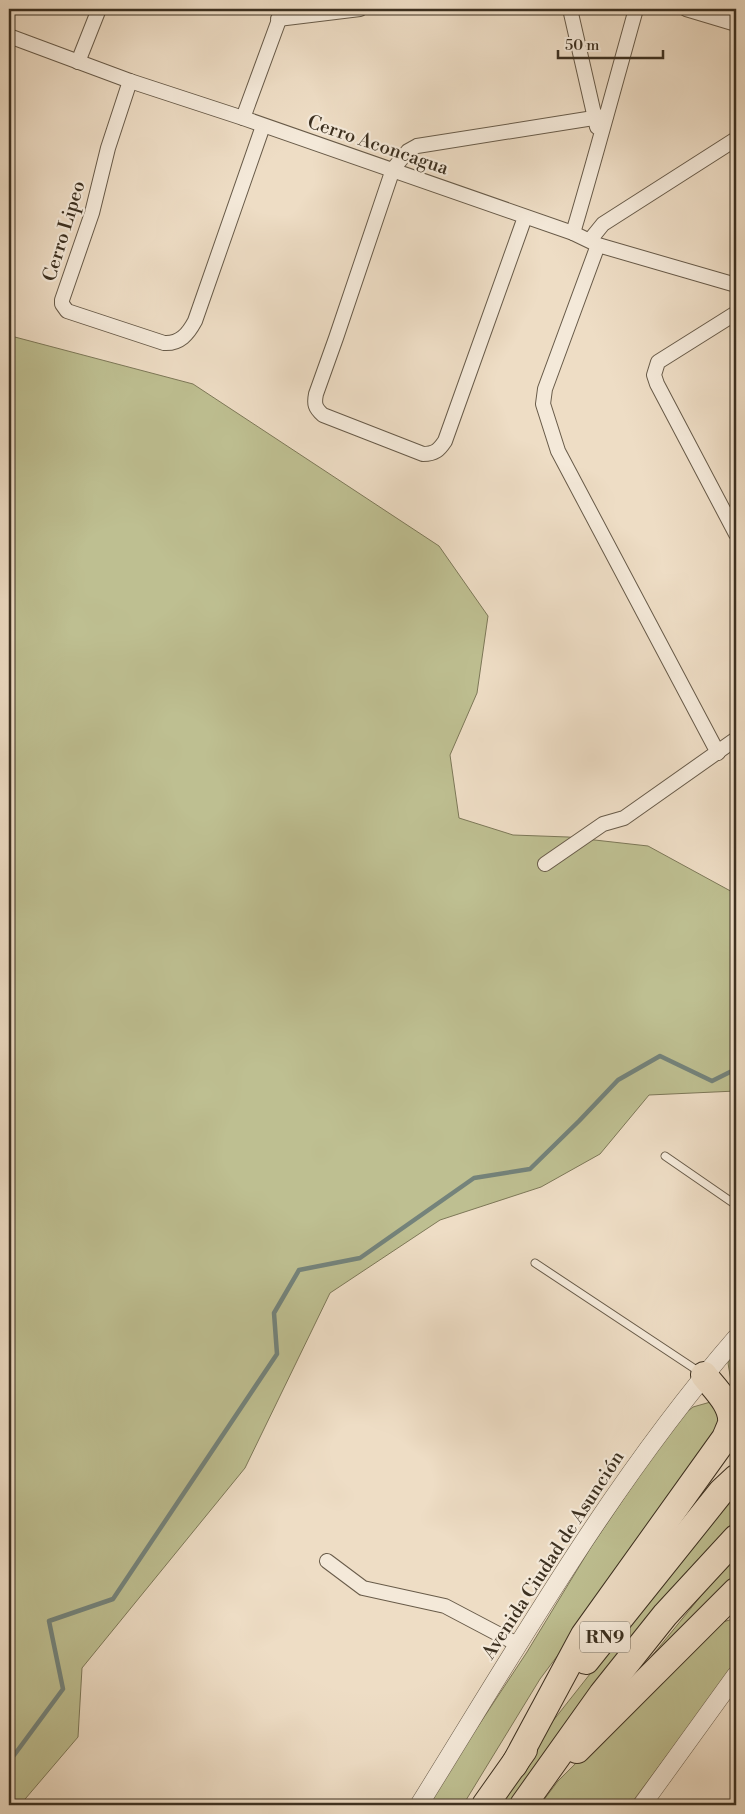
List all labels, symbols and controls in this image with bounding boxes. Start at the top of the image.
scale bar [558,28,662,60]
text: 50 m [565,36,599,55]
street label: Cerro Aconcagua [304,110,452,180]
street label: Cerro Lipeo [37,178,91,284]
street label: Avenida Ciudad de Asunción [476,1446,629,1665]
road number: RN9 [580,1621,630,1652]

